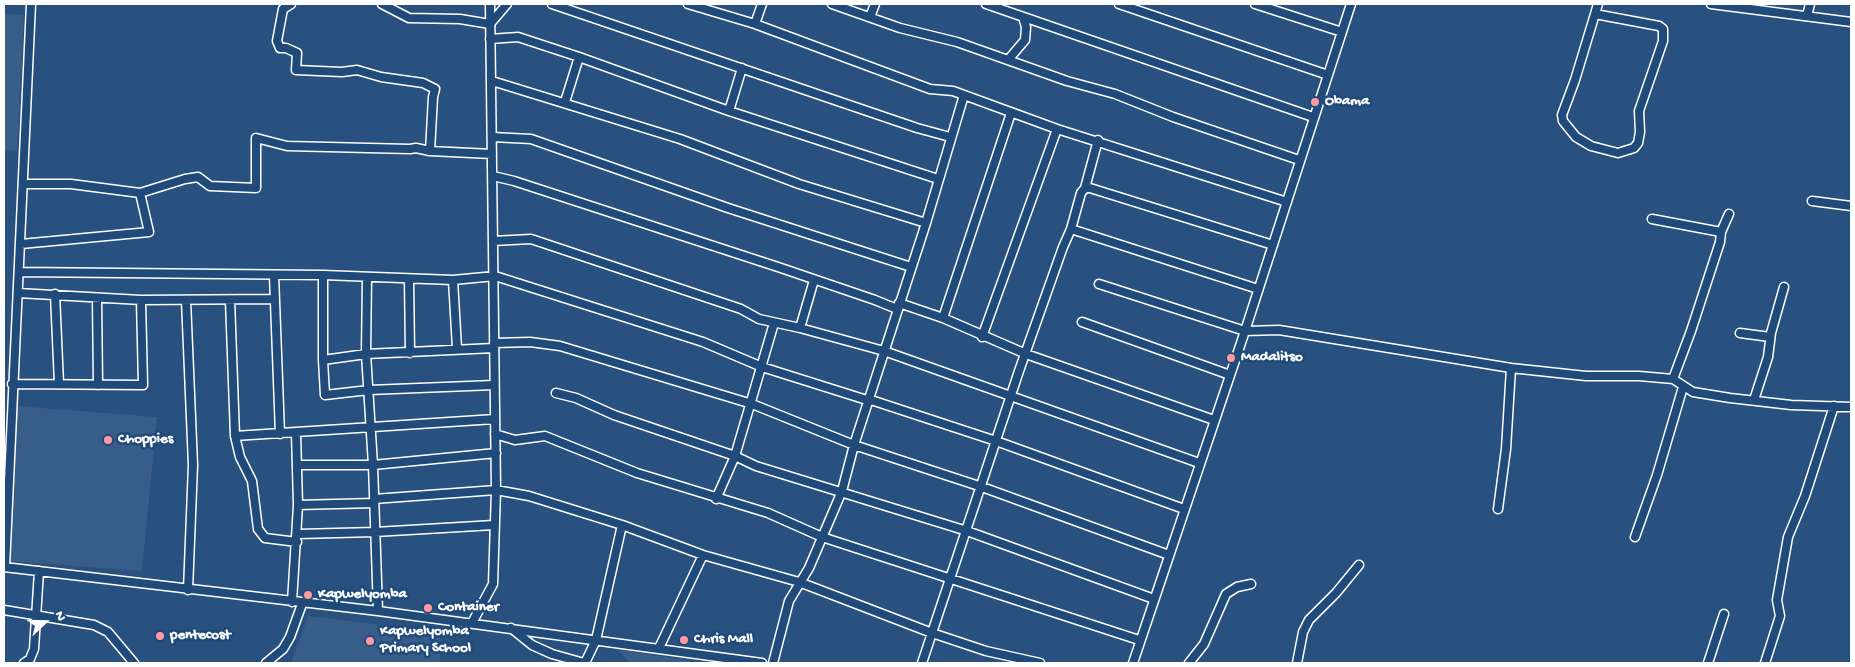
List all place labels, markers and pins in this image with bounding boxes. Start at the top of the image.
place label: Obama [1325,93,1369,111]
marker: Obama [1309,96,1321,108]
place label: Madalitso [1241,349,1303,367]
marker: Madalitso [1225,352,1237,364]
place label: Choppies [118,431,173,449]
marker: Choppies [102,434,114,446]
place label: Kapwelyomba [318,586,407,604]
marker: Kapwelyomba [302,589,314,601]
place label: Container [438,599,499,617]
marker: Container [422,602,434,614]
place label: Kapwelyomba Primary School [380,623,471,658]
place label: pentecost [170,627,231,645]
marker: pentecost [154,630,166,642]
place label: Chris Mall [694,631,753,649]
marker: Chris Mall [678,634,690,646]
marker: Kapwelyomba Primary School [364,635,376,647]

